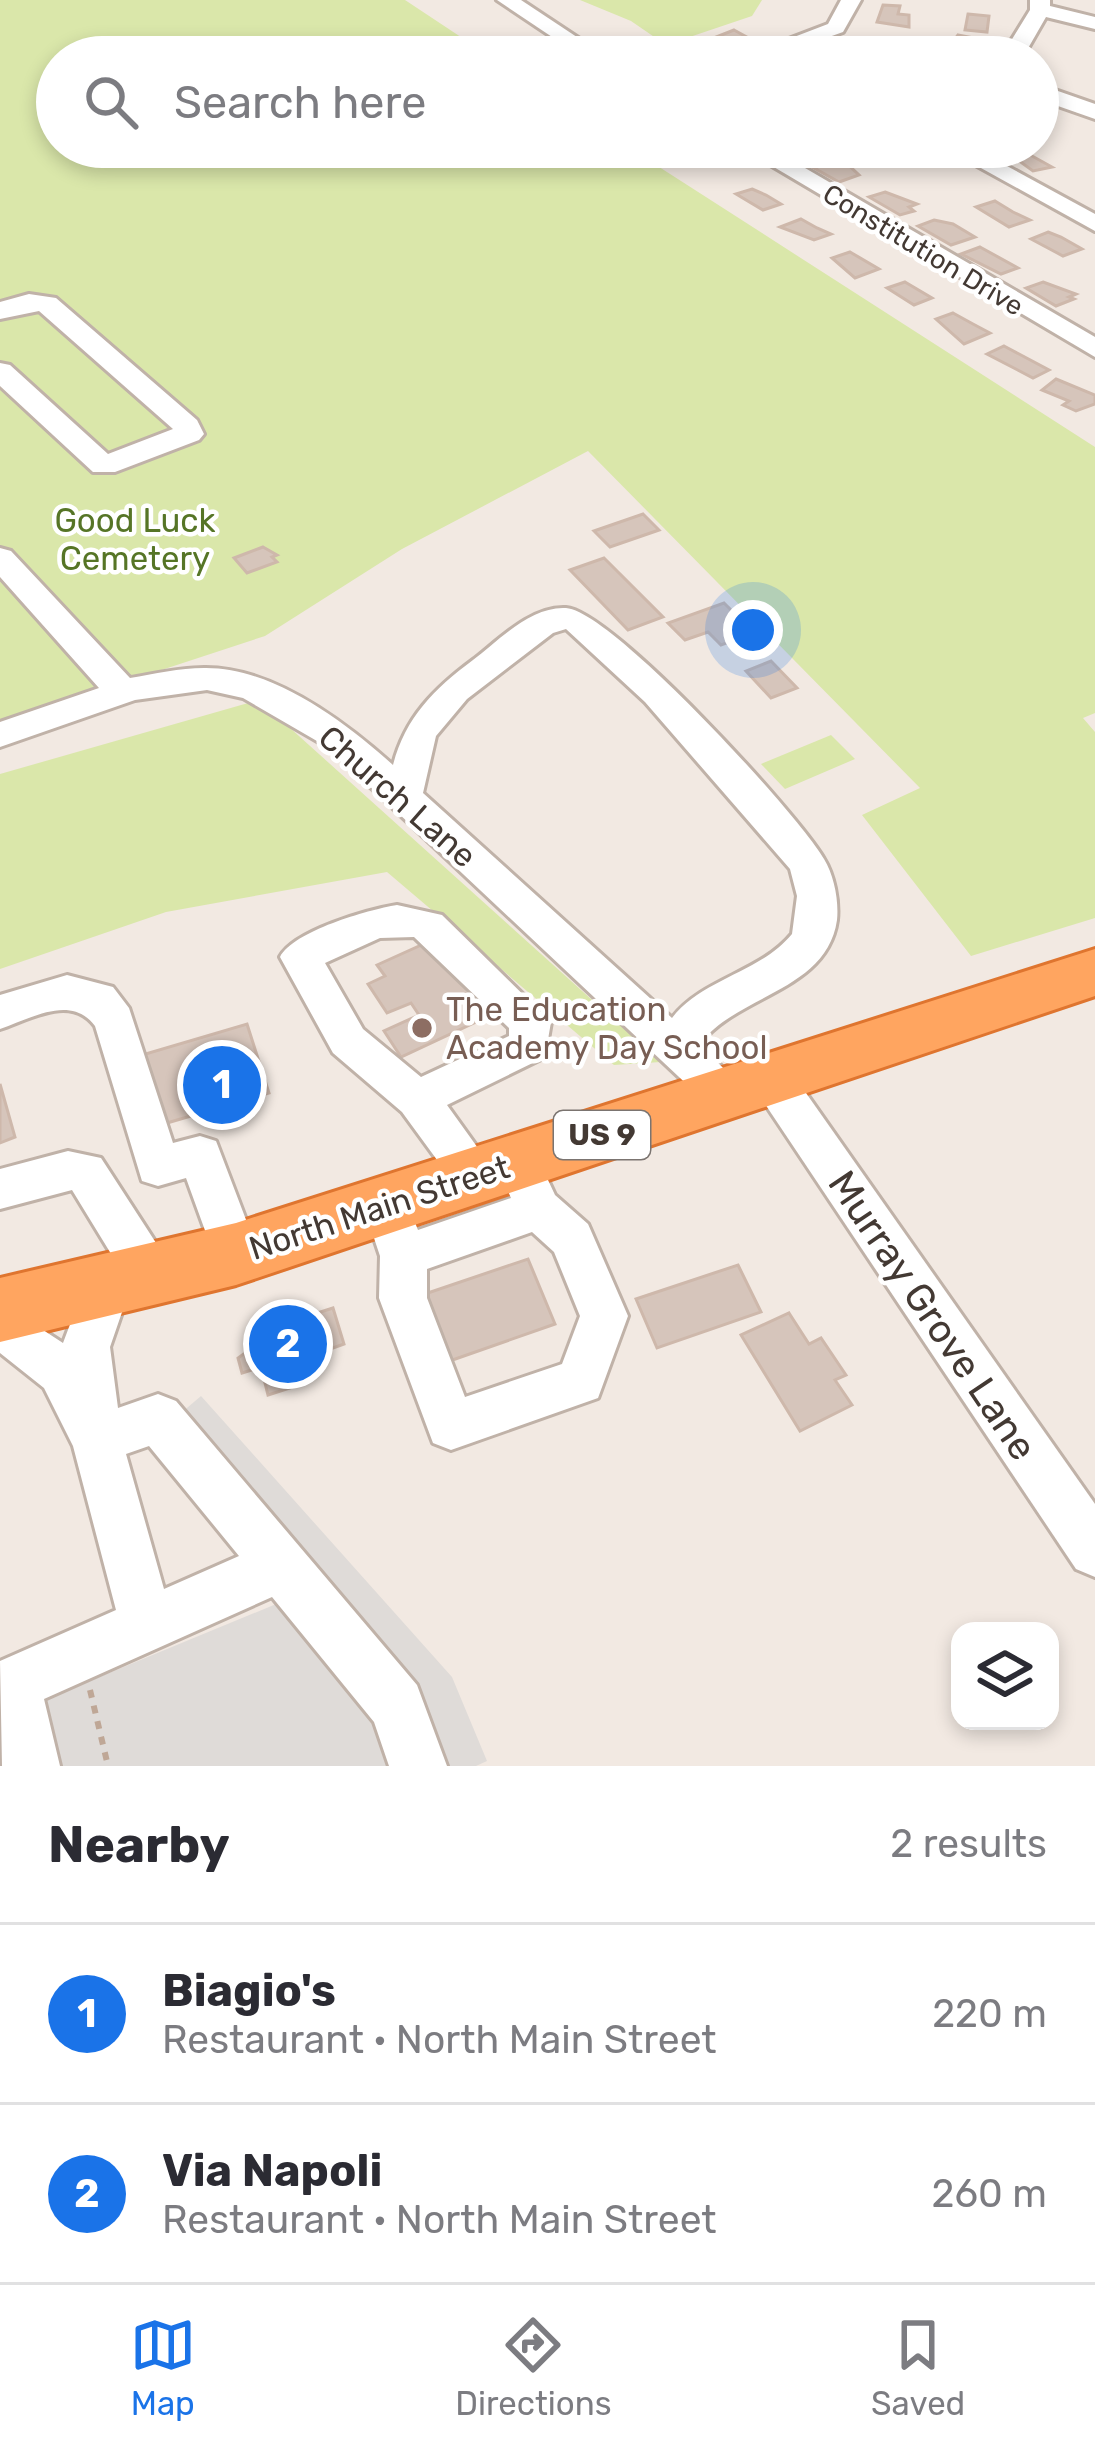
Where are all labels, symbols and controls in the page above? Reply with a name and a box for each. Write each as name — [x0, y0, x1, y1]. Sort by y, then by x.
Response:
search box — [36, 36, 1059, 168]
icon: search — [78, 69, 144, 135]
text: Search here — [174, 76, 426, 129]
street label: Constitution Drive — [817, 178, 1029, 322]
park label: Good Luck Cemetery — [54, 501, 216, 578]
your location — [723, 600, 783, 660]
street label: Church Lane — [311, 717, 484, 875]
place label: The Education Academy Day School — [446, 990, 767, 1067]
marker: The Education Academy Day School — [409, 1015, 435, 1041]
pin: 1 — [183, 1040, 261, 1130]
road number: US 9 — [554, 1111, 650, 1159]
street label: North Main Street — [244, 1147, 514, 1268]
street label: Murray Grove Lane — [818, 1162, 1046, 1469]
pin: 2 — [249, 1299, 327, 1389]
map controls — [951, 1622, 1059, 1730]
button: layers — [951, 1622, 1059, 1730]
text: Nearby — [48, 1814, 230, 1875]
text: 2 results — [890, 1821, 1047, 1867]
text: Biagio's — [162, 1964, 336, 2017]
text: 1 — [77, 1991, 97, 2037]
text: 220 m — [932, 1991, 1047, 2037]
text: Restaurant · North Main Street — [162, 2017, 717, 2063]
text: Via Napoli — [162, 2144, 382, 2197]
text: 2 — [74, 2171, 100, 2217]
text: 260 m — [932, 2171, 1047, 2217]
text: Restaurant · North Main Street — [162, 2197, 717, 2243]
tab: Map — [130, 2312, 196, 2423]
tab: Directions — [455, 2312, 612, 2423]
tab: Saved — [871, 2312, 965, 2423]

